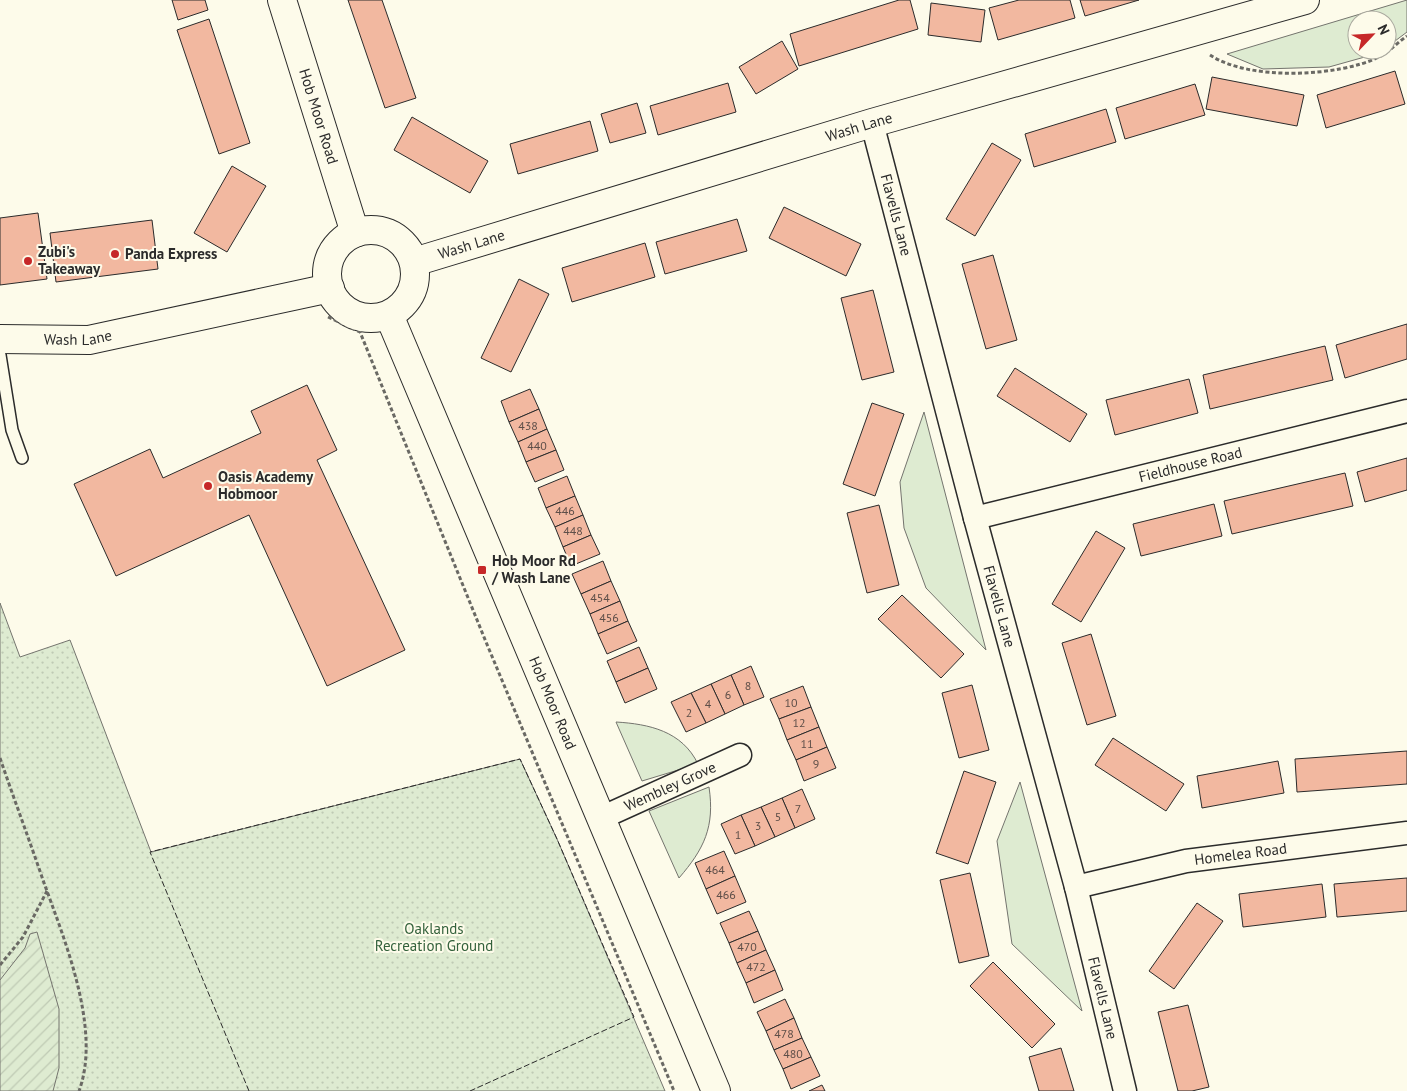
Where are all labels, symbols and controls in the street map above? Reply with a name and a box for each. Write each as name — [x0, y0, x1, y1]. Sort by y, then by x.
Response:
north arrow — [1347, 10, 1397, 60]
text: N — [1374, 22, 1394, 37]
street label: Hob Moor Road — [295, 66, 343, 166]
street label: Wash Lane — [823, 108, 894, 146]
street label: Flavells Lane — [877, 172, 916, 258]
street label: Wash Lane — [436, 225, 507, 263]
place label: Zubi's Takeaway — [38, 242, 101, 278]
place label: Panda Express — [125, 244, 217, 263]
marker: Panda Express — [109, 248, 121, 260]
marker: Zubi's Takeaway — [22, 255, 34, 267]
street label: Wash Lane — [44, 325, 114, 349]
house number: 438 — [518, 418, 538, 433]
house number: 440 — [527, 438, 547, 453]
street label: Fieldhouse Road — [1137, 442, 1244, 486]
place label: Oasis Academy Hobmoor — [218, 467, 314, 503]
marker: Oasis Academy Hobmoor — [202, 480, 214, 492]
house number: 446 — [555, 503, 575, 518]
house number: 448 — [563, 523, 583, 538]
place label: Hob Moor Rd / Wash Lane — [491, 551, 576, 587]
street label: Flavells Lane — [979, 563, 1020, 650]
marker: Hob Moor Rd / Wash Lane — [476, 564, 488, 576]
house number: 454 — [590, 590, 610, 605]
house number: 456 — [599, 610, 619, 625]
street label: Hob Moor Road — [525, 653, 581, 752]
house number: 8 — [745, 678, 751, 693]
house number: 6 — [725, 687, 731, 702]
house number: 10 — [784, 695, 798, 710]
house number: 4 — [705, 696, 712, 711]
house number: 2 — [686, 705, 692, 720]
house number: 12 — [792, 715, 806, 730]
house number: 11 — [800, 736, 814, 751]
house number: 9 — [813, 756, 819, 771]
street label: Wembley Grove — [621, 757, 719, 815]
house number: 7 — [795, 801, 801, 816]
house number: 5 — [775, 809, 781, 824]
house number: 3 — [755, 818, 761, 833]
house number: 1 — [735, 827, 741, 842]
street label: Homelea Road — [1193, 838, 1288, 869]
house number: 464 — [705, 862, 725, 877]
house number: 466 — [716, 887, 736, 902]
park label: Oaklands Recreation Ground — [375, 919, 493, 955]
house number: 470 — [737, 939, 757, 954]
street label: Flavells Lane — [1084, 955, 1122, 1041]
house number: 472 — [746, 959, 766, 974]
house number: 478 — [774, 1026, 794, 1041]
house number: 480 — [783, 1046, 803, 1061]

